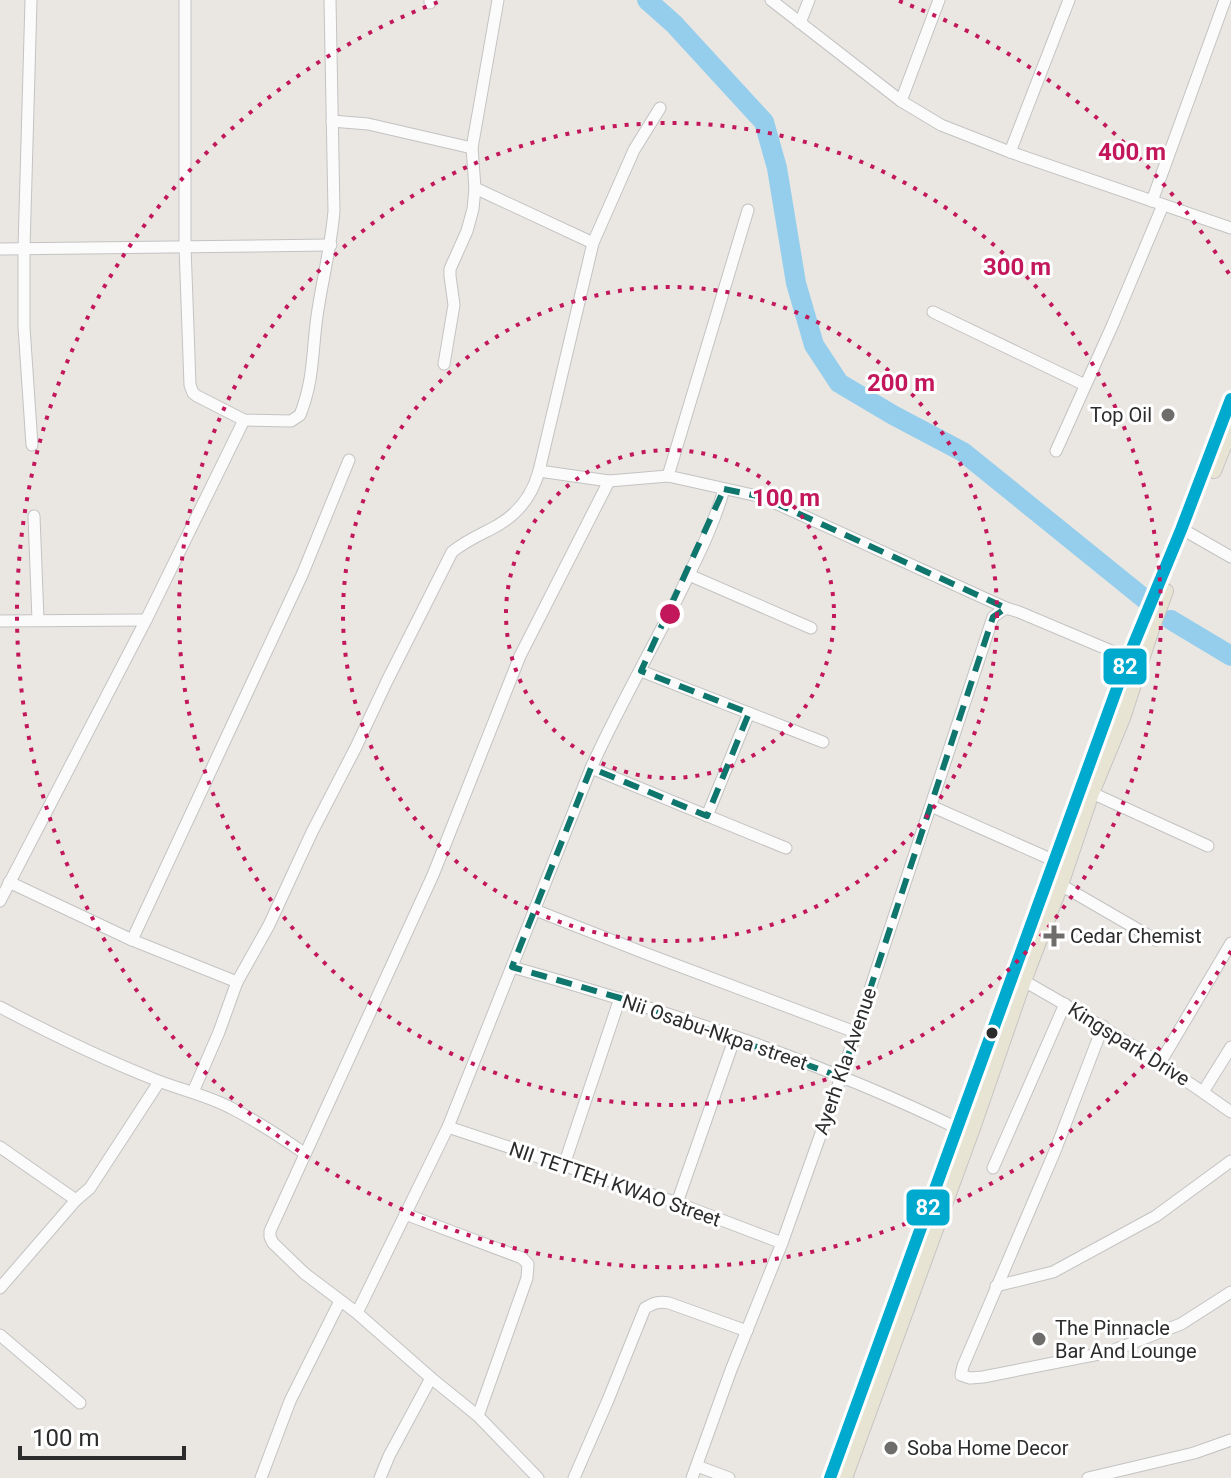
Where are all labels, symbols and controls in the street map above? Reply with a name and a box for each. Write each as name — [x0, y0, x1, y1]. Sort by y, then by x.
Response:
text: 400 m — [1098, 138, 1166, 166]
text: 300 m — [983, 253, 1051, 281]
text: 200 m — [867, 369, 935, 397]
place label: Top Oil — [1090, 403, 1152, 427]
marker: Top Oil — [1159, 406, 1177, 424]
text: 100 m — [752, 484, 820, 512]
centre of rings — [656, 600, 684, 628]
line badge: 82 — [1102, 647, 1148, 686]
text: 82 — [1112, 654, 1138, 679]
place label: Cedar Chemist — [1070, 924, 1201, 948]
marker: Cedar Chemist — [1045, 927, 1063, 945]
street label: Ayerh Kla Avenue — [809, 984, 881, 1138]
street label: Nii Osabu-Nkpa street — [619, 989, 811, 1075]
street label: Kingspark Drive — [1064, 997, 1194, 1091]
unlabelled marker — [984, 1025, 1000, 1041]
street label: NII TETTEH KWAO Street — [506, 1136, 724, 1232]
line badge: 82 — [905, 1188, 951, 1227]
text: 82 — [915, 1195, 941, 1220]
place label: The Pinnacle Bar And Lounge — [1055, 1316, 1197, 1363]
marker: The Pinnacle Bar And Lounge — [1030, 1330, 1048, 1348]
scale bar — [20, 1410, 184, 1460]
text: 100 m — [32, 1424, 99, 1452]
place label: Soba Home Decor — [907, 1436, 1069, 1460]
marker: Soba Home Decor — [882, 1439, 900, 1457]

